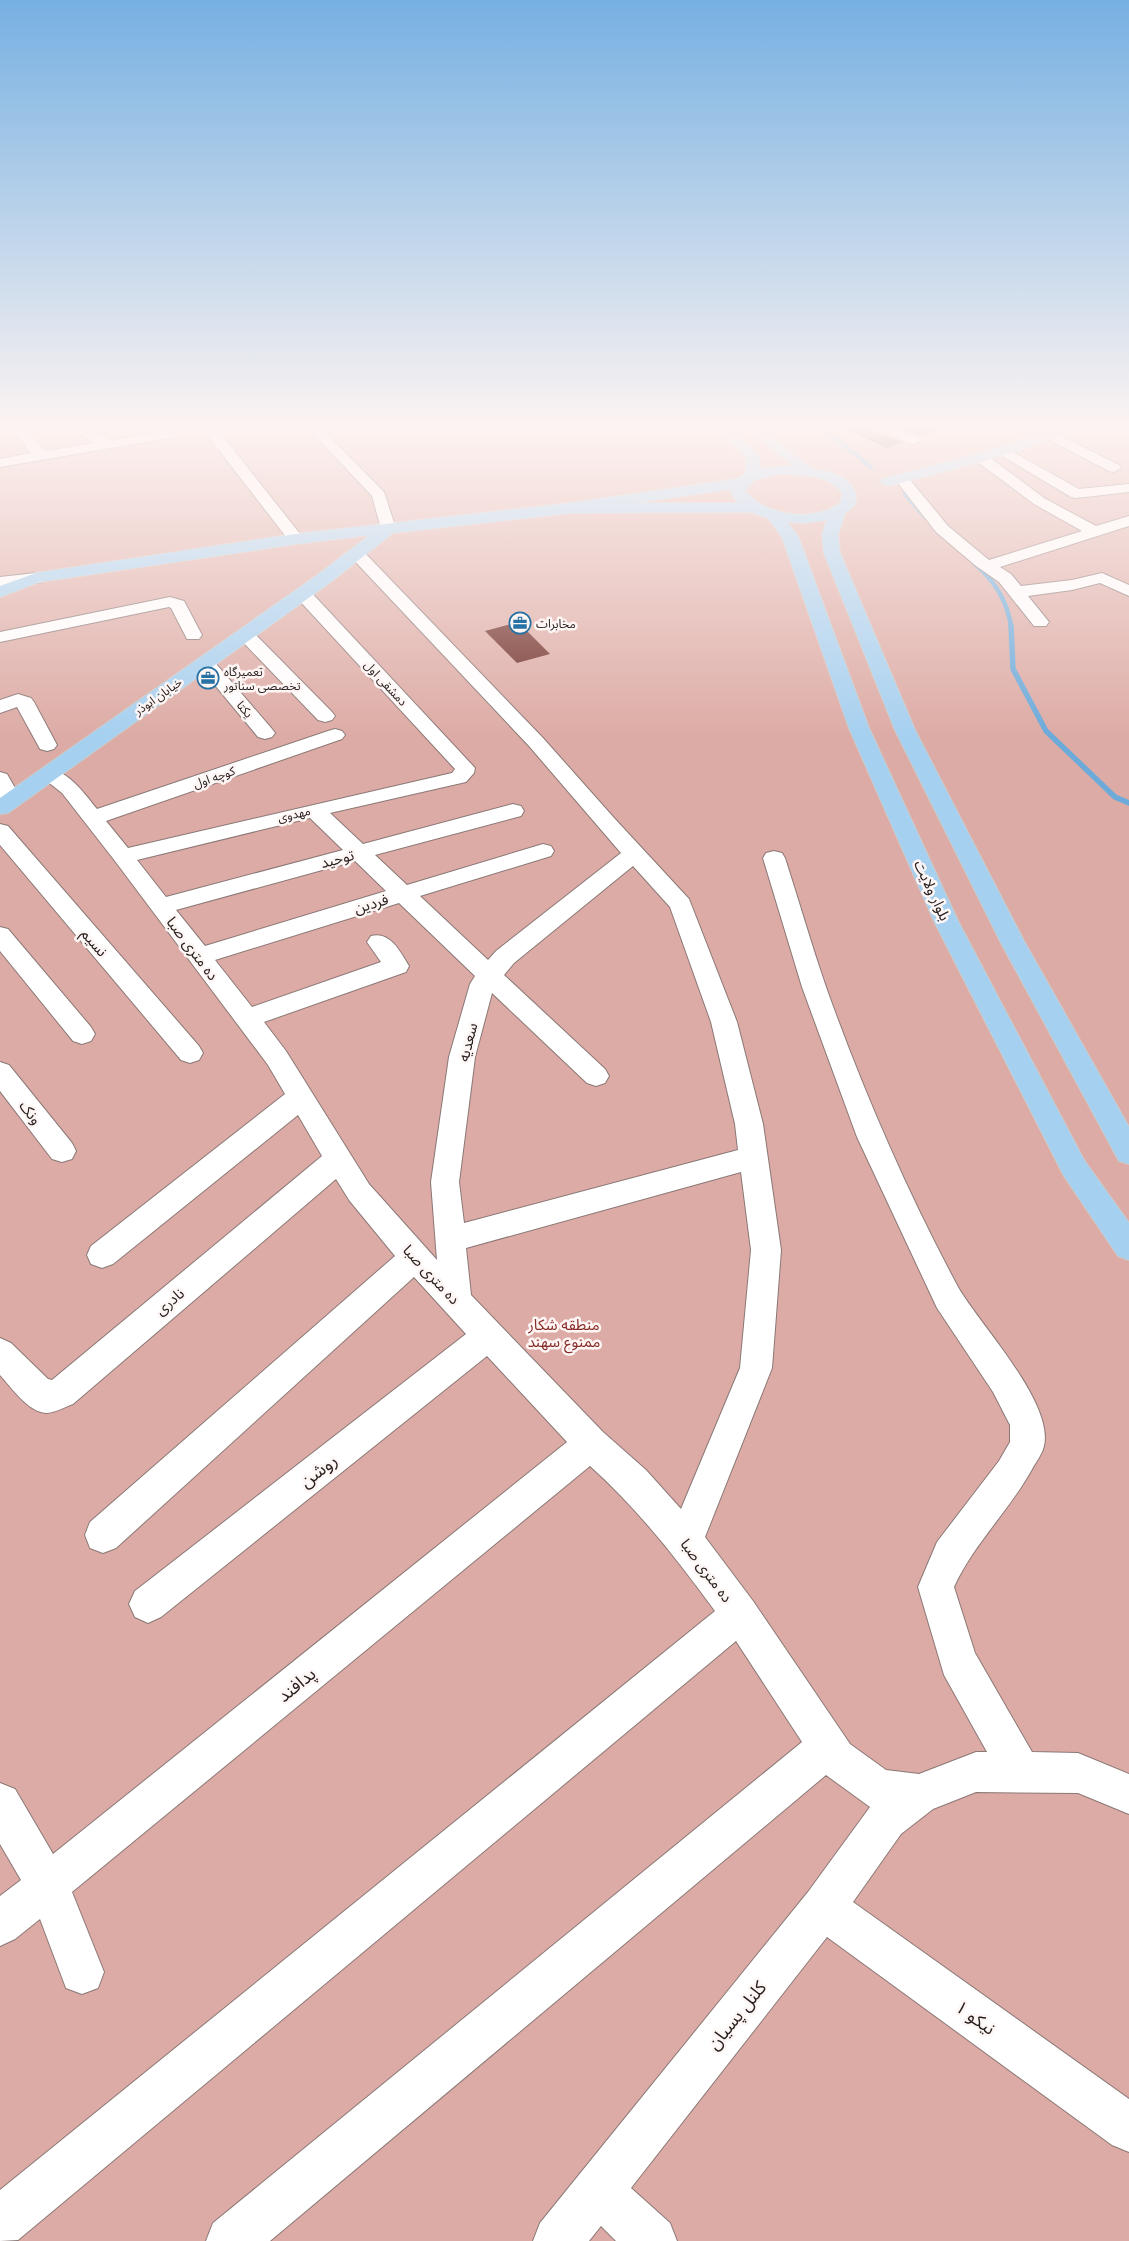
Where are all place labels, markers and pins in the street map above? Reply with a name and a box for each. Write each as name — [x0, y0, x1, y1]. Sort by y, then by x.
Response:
office icon: مخابرات — [508, 611, 532, 635]
place label: مخابرات — [536, 616, 576, 631]
place label: تعمیرگاه تخصصی سناتور — [223, 664, 301, 693]
office icon: تعمیرگاه تخصصی سناتور — [196, 666, 220, 690]

